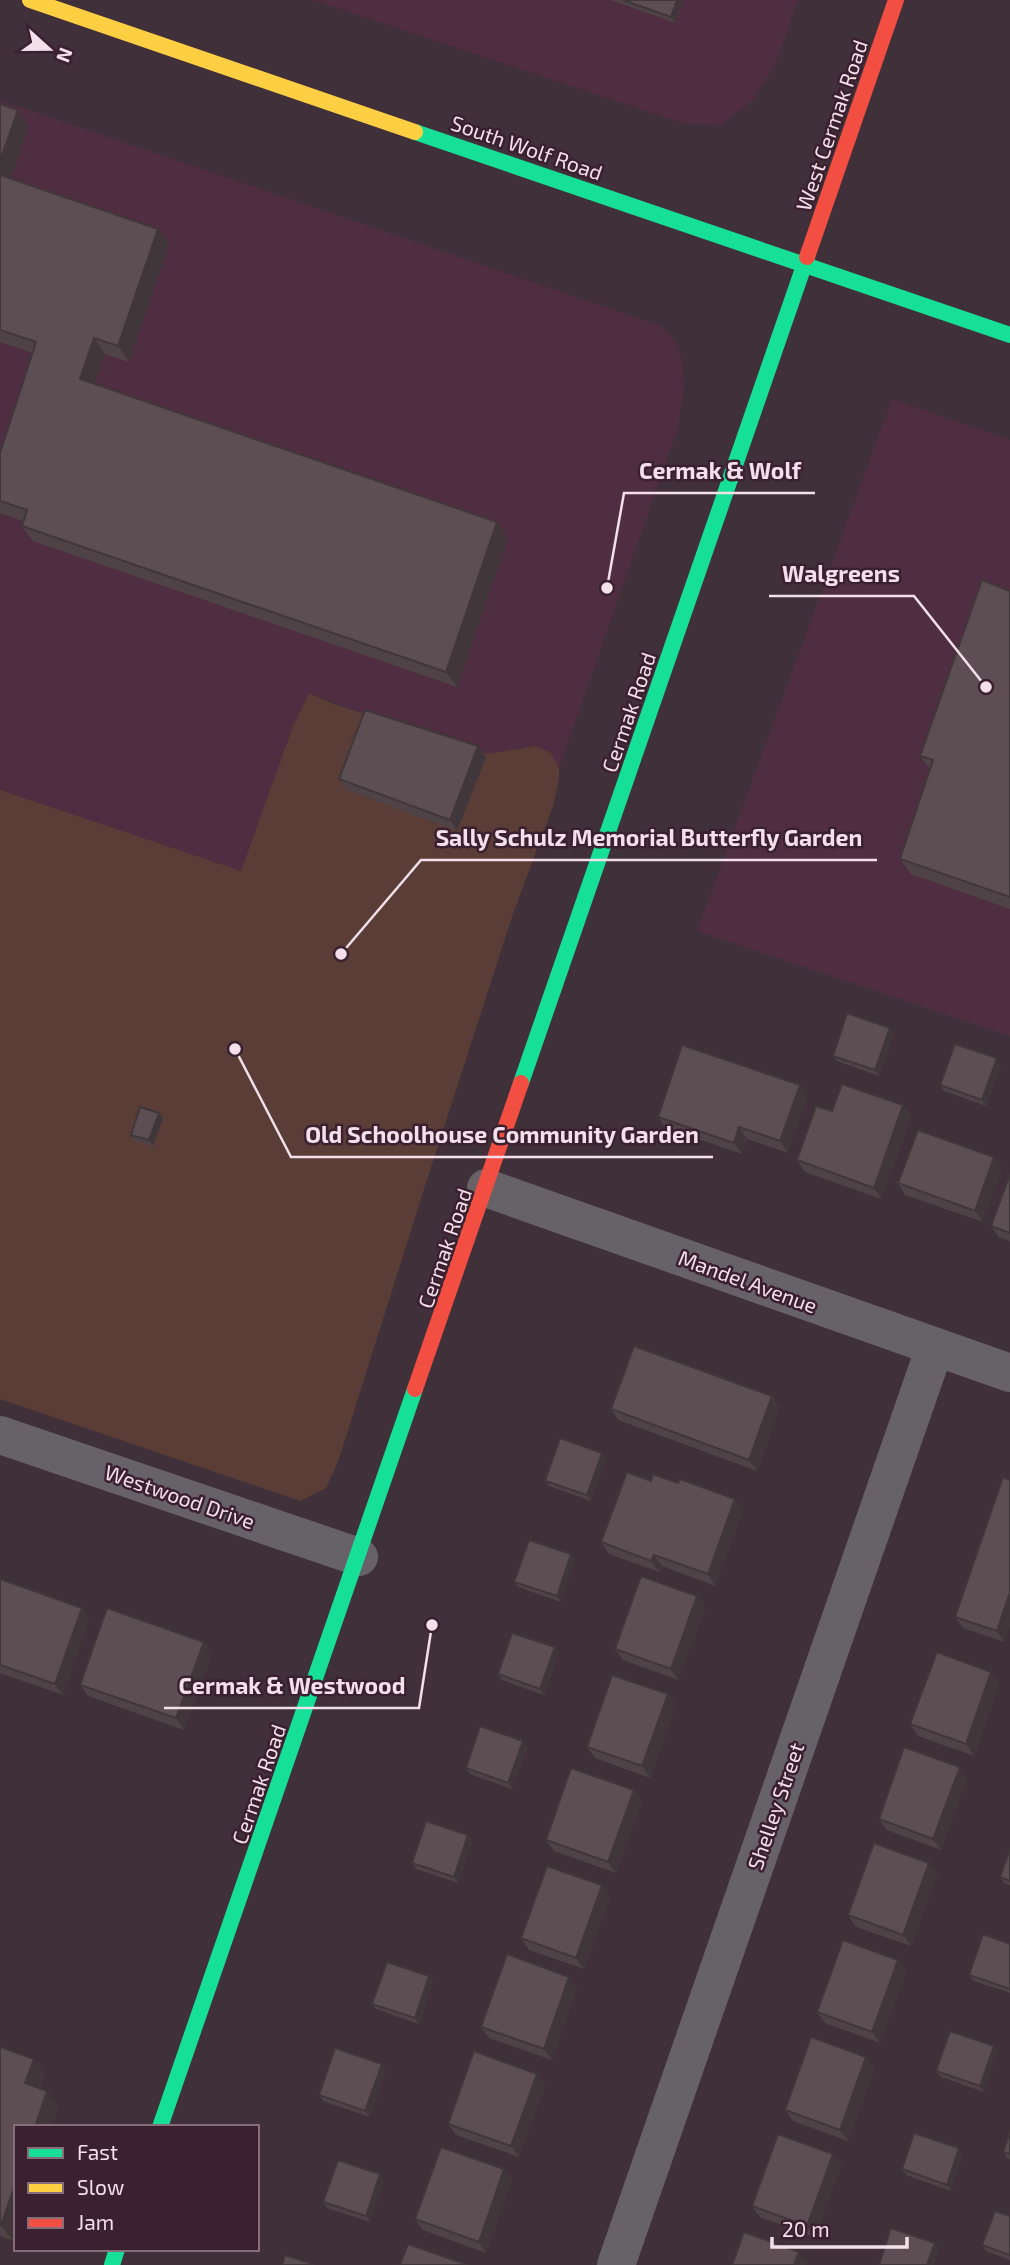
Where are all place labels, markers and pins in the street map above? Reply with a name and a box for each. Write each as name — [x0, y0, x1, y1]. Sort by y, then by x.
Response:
callout: Cermak & Wolf — [624, 449, 815, 493]
callout: Walgreens — [769, 552, 914, 596]
callout: Sally Schulz Memorial Butterfly Garden — [421, 816, 877, 860]
callout: Old Schoolhouse Community Garden — [291, 1113, 713, 1157]
callout: Cermak & Westwood — [164, 1664, 419, 1708]

